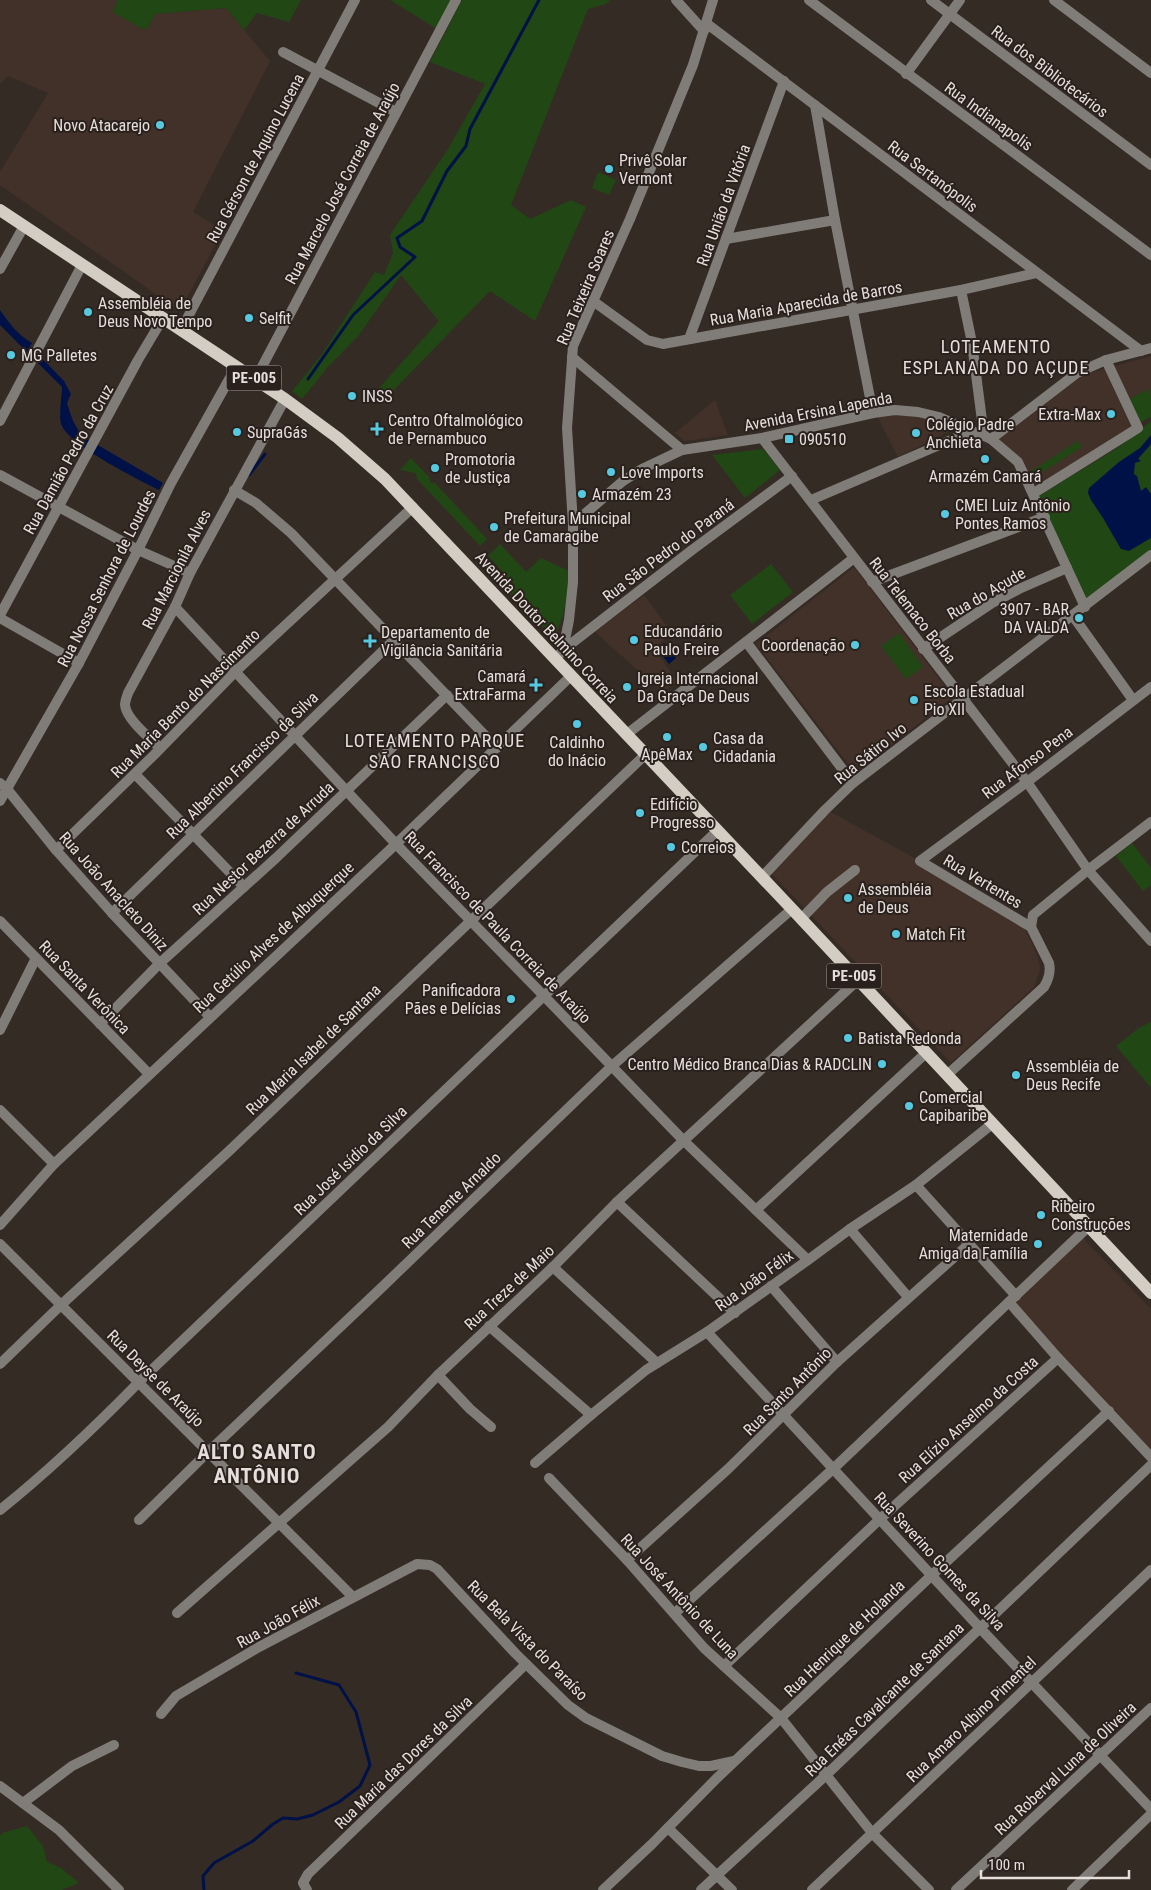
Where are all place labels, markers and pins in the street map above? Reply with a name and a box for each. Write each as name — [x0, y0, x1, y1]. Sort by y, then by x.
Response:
place label: Novo Atacarejo — [53, 116, 150, 135]
marker: Novo Atacarejo — [154, 119, 166, 131]
place label: Privê Solar Vermont — [619, 151, 687, 188]
marker: Privê Solar Vermont — [603, 163, 615, 175]
place label: Assembléia de Deus Novo Tempo — [98, 294, 212, 331]
marker: Assembléia de Deus Novo Tempo — [82, 306, 94, 318]
place label: Selfit — [259, 309, 291, 328]
marker: Selfit — [243, 312, 255, 324]
place label: MG Palletes — [21, 346, 97, 365]
marker: MG Palletes — [5, 349, 17, 361]
place label: INSS — [362, 387, 393, 406]
marker: INSS — [346, 390, 358, 402]
place label: Extra-Max — [1038, 405, 1101, 424]
marker: Extra-Max — [1105, 408, 1117, 420]
place label: Centro Oftalmológico de Pernambuco — [388, 411, 523, 448]
place label: Colégio Padre Anchieta — [926, 415, 1014, 452]
marker: Centro Oftalmológico de Pernambuco — [370, 422, 384, 436]
place label: SupraGás — [247, 423, 308, 442]
marker: SupraGás — [231, 426, 243, 438]
marker: Colégio Padre Anchieta — [910, 427, 922, 439]
place label: 090510 — [799, 430, 846, 449]
marker: 090510 — [783, 433, 795, 445]
place label: Promotoria de Justiça — [445, 450, 516, 487]
marker: Armazém Camará — [979, 453, 991, 465]
marker: Promotoria de Justiça — [429, 462, 441, 474]
place label: Love Imports — [621, 463, 704, 482]
marker: Love Imports — [605, 466, 617, 478]
place label: Armazém Camará — [929, 467, 1041, 486]
place label: Armazém 23 — [592, 485, 672, 504]
marker: Armazém 23 — [576, 488, 588, 500]
place label: CMEI Luiz Antônio Pontes Ramos — [955, 496, 1070, 533]
marker: CMEI Luiz Antônio Pontes Ramos — [939, 508, 951, 520]
place label: Prefeitura Municipal de Camaragibe — [504, 509, 631, 546]
marker: Prefeitura Municipal de Camaragibe — [488, 521, 500, 533]
place label: 3907 - BAR DA VALDA — [1000, 600, 1070, 637]
marker: 3907 - BAR DA VALDA — [1073, 612, 1085, 624]
place label: Educandário Paulo Freire — [644, 622, 722, 659]
place label: Departamento de Vigilância Sanitária — [381, 623, 503, 660]
marker: Departamento de Vigilância Sanitária — [363, 634, 377, 648]
marker: Educandário Paulo Freire — [628, 634, 640, 646]
place label: Coordenação — [761, 636, 845, 655]
marker: Coordenação — [849, 639, 861, 651]
place label: Camará ExtraFarma — [454, 667, 526, 704]
place label: Igreja Internacional Da Graça De Deus — [637, 669, 759, 706]
marker: Camará ExtraFarma — [530, 679, 542, 691]
marker: Igreja Internacional Da Graça De Deus — [621, 681, 633, 693]
place label: Escola Estadual Pio XII — [924, 682, 1024, 719]
marker: Escola Estadual Pio XII — [908, 694, 920, 706]
marker: Caldinho do Inácio — [571, 718, 583, 730]
place label: Casa da Cidadania — [713, 729, 776, 766]
marker: ApêMax — [661, 731, 673, 743]
place label: Caldinho do Inácio — [548, 733, 606, 770]
marker: Casa da Cidadania — [697, 741, 709, 753]
place label: ApêMax — [641, 745, 693, 764]
place label: Edifício Progresso — [650, 795, 714, 832]
marker: Edifício Progresso — [634, 807, 646, 819]
place label: Correios — [681, 838, 734, 857]
marker: Correios — [665, 841, 677, 853]
place label: Assembléia de Deus — [858, 880, 932, 917]
marker: Assembléia de Deus — [842, 892, 854, 904]
place label: Match Fit — [906, 925, 966, 944]
marker: Match Fit — [890, 928, 902, 940]
place label: Panificadora Pães e Delícias — [405, 981, 501, 1018]
marker: Panificadora Pães e Delícias — [505, 993, 517, 1005]
place label: Batista Redonda — [858, 1029, 961, 1048]
marker: Batista Redonda — [842, 1032, 854, 1044]
place label: Centro Médico Branca Dias & RADCLIN — [628, 1055, 872, 1074]
place label: Assembléia de Deus Recife — [1026, 1057, 1119, 1094]
marker: Centro Médico Branca Dias & RADCLIN — [876, 1058, 888, 1070]
marker: Assembléia de Deus Recife — [1010, 1069, 1022, 1081]
place label: Comercial Capibaribe — [919, 1088, 987, 1125]
marker: Comercial Capibaribe — [903, 1100, 915, 1112]
place label: Ribeiro Construções — [1051, 1197, 1131, 1234]
marker: Ribeiro Construções — [1035, 1209, 1047, 1221]
place label: Maternidade Amiga da Família — [919, 1226, 1028, 1263]
marker: Maternidade Amiga da Família — [1032, 1238, 1044, 1250]

